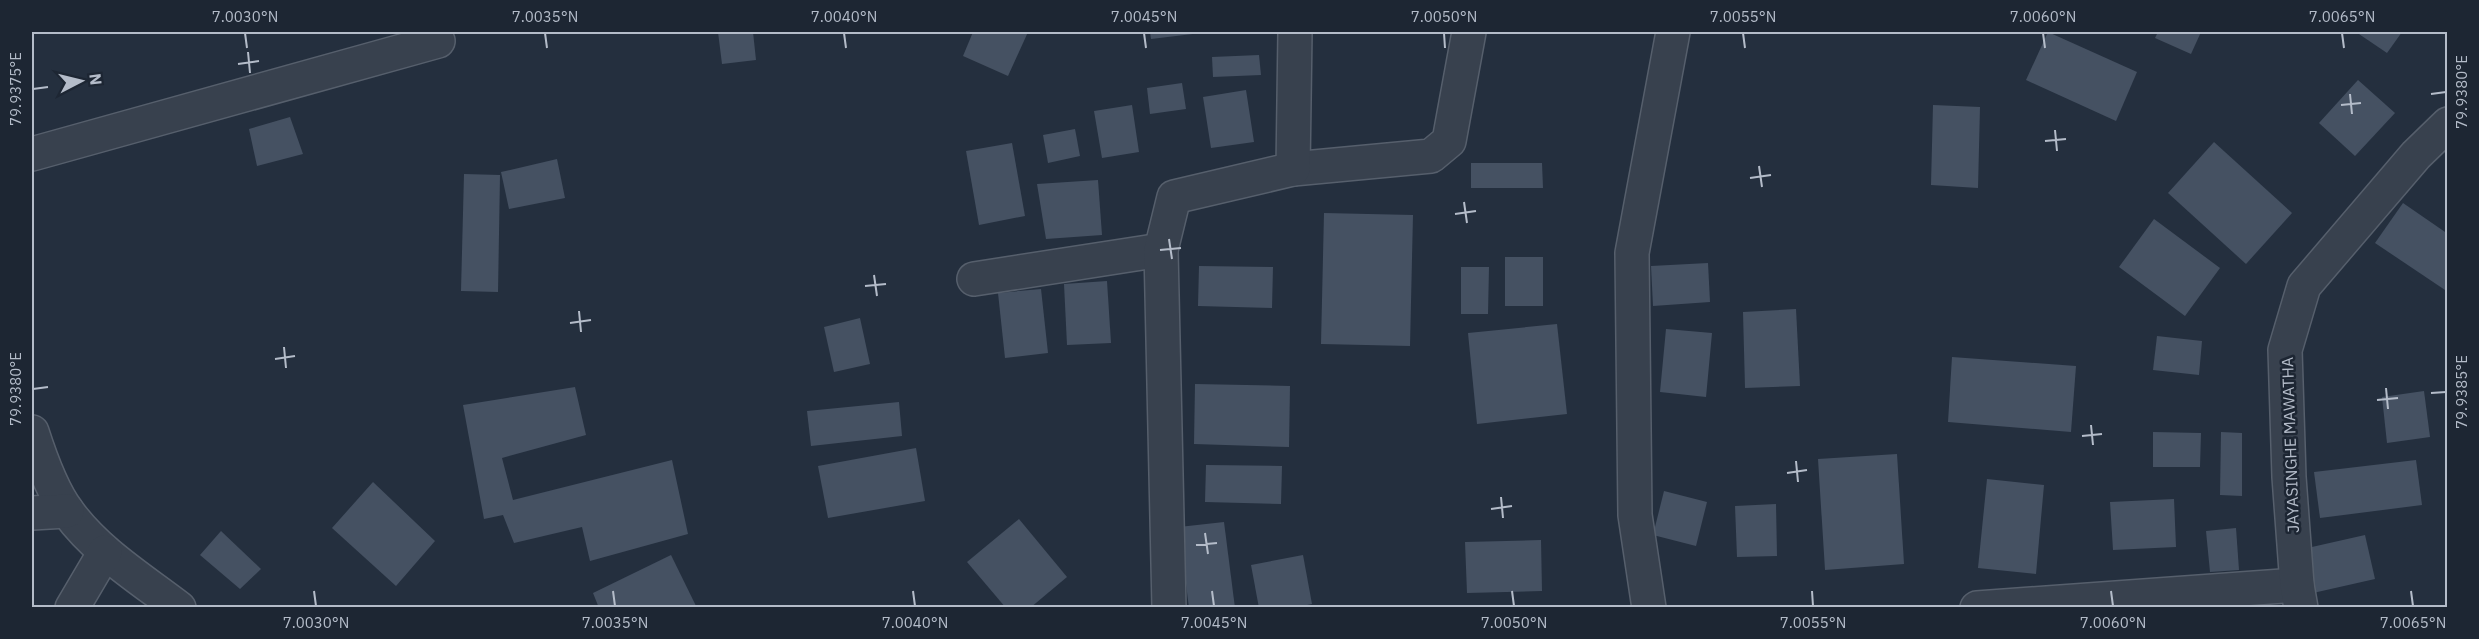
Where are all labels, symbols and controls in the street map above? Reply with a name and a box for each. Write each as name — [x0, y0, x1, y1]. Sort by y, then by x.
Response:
text: 7.0030°N — [212, 7, 278, 26]
text: 7.0035°N — [512, 7, 578, 26]
text: 7.0040°N — [811, 7, 877, 26]
text: 7.0045°N — [1111, 7, 1177, 26]
text: 7.0050°N — [1411, 7, 1477, 26]
text: 7.0055°N — [1710, 7, 1776, 26]
text: 7.0060°N — [2010, 7, 2076, 26]
text: 7.0065°N — [2309, 7, 2375, 26]
north arrow — [51, 51, 111, 111]
text: 79.9375°E — [6, 52, 25, 126]
text: 79.9380°E — [2452, 55, 2471, 129]
text: N — [85, 72, 107, 86]
text: 79.9380°E — [6, 352, 25, 426]
text: 79.9385°E — [2452, 355, 2471, 429]
street label: JAYASINGHE MAWATHA — [2277, 357, 2303, 533]
text: 7.0030°N — [283, 613, 349, 632]
text: 7.0035°N — [582, 613, 648, 632]
text: 7.0040°N — [882, 613, 948, 632]
text: 7.0045°N — [1181, 613, 1247, 632]
text: 7.0050°N — [1481, 613, 1547, 632]
text: 7.0055°N — [1780, 613, 1846, 632]
text: 7.0060°N — [2080, 613, 2146, 632]
text: 7.0065°N — [2380, 613, 2446, 632]

